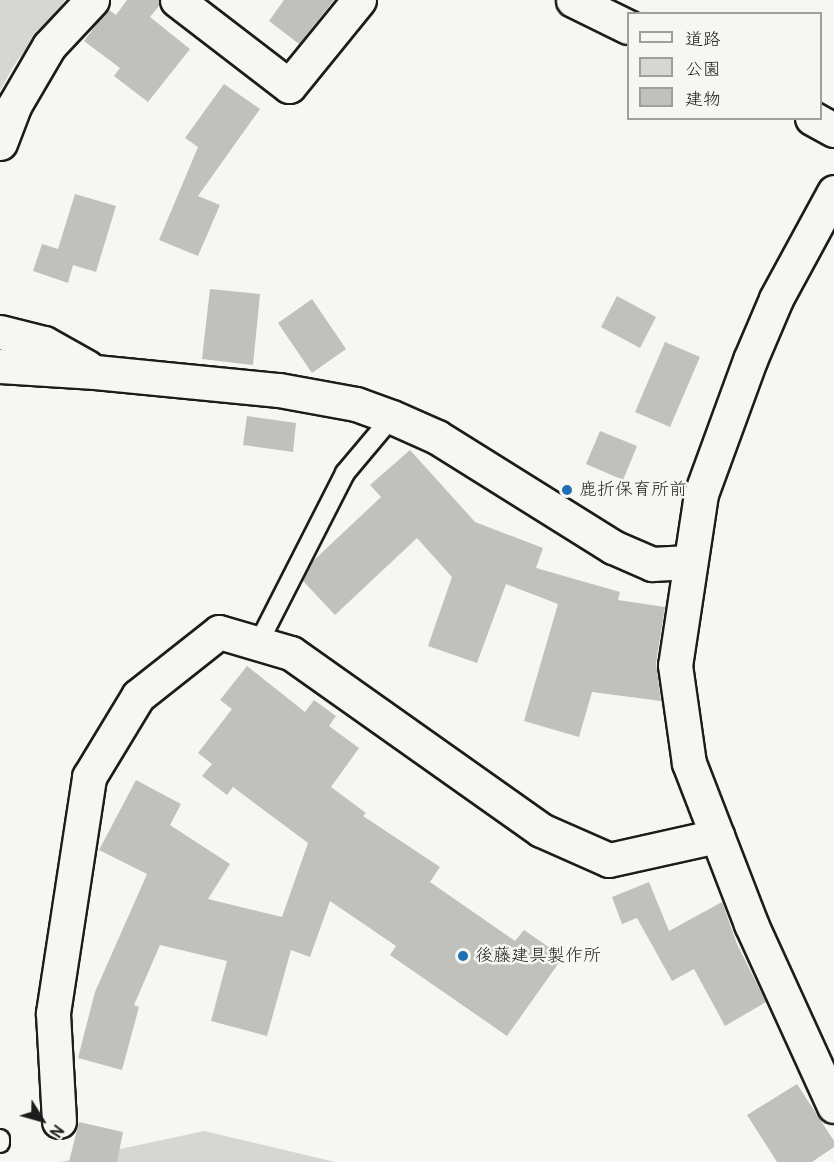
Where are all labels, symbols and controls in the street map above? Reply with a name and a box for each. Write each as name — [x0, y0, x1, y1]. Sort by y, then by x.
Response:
legend — [627, 12, 822, 120]
text: 道路 — [685, 28, 721, 51]
text: 公園 — [685, 58, 721, 81]
text: 建物 — [685, 88, 721, 111]
place label: 鹿折保育所前 — [579, 479, 687, 501]
marker: 鹿折保育所前 — [560, 483, 574, 497]
place label: 後藤建具製作所 — [475, 945, 601, 967]
marker: 後藤建具製作所 — [456, 949, 470, 963]
north arrow — [12, 1090, 72, 1150]
text: N — [45, 1120, 68, 1141]

